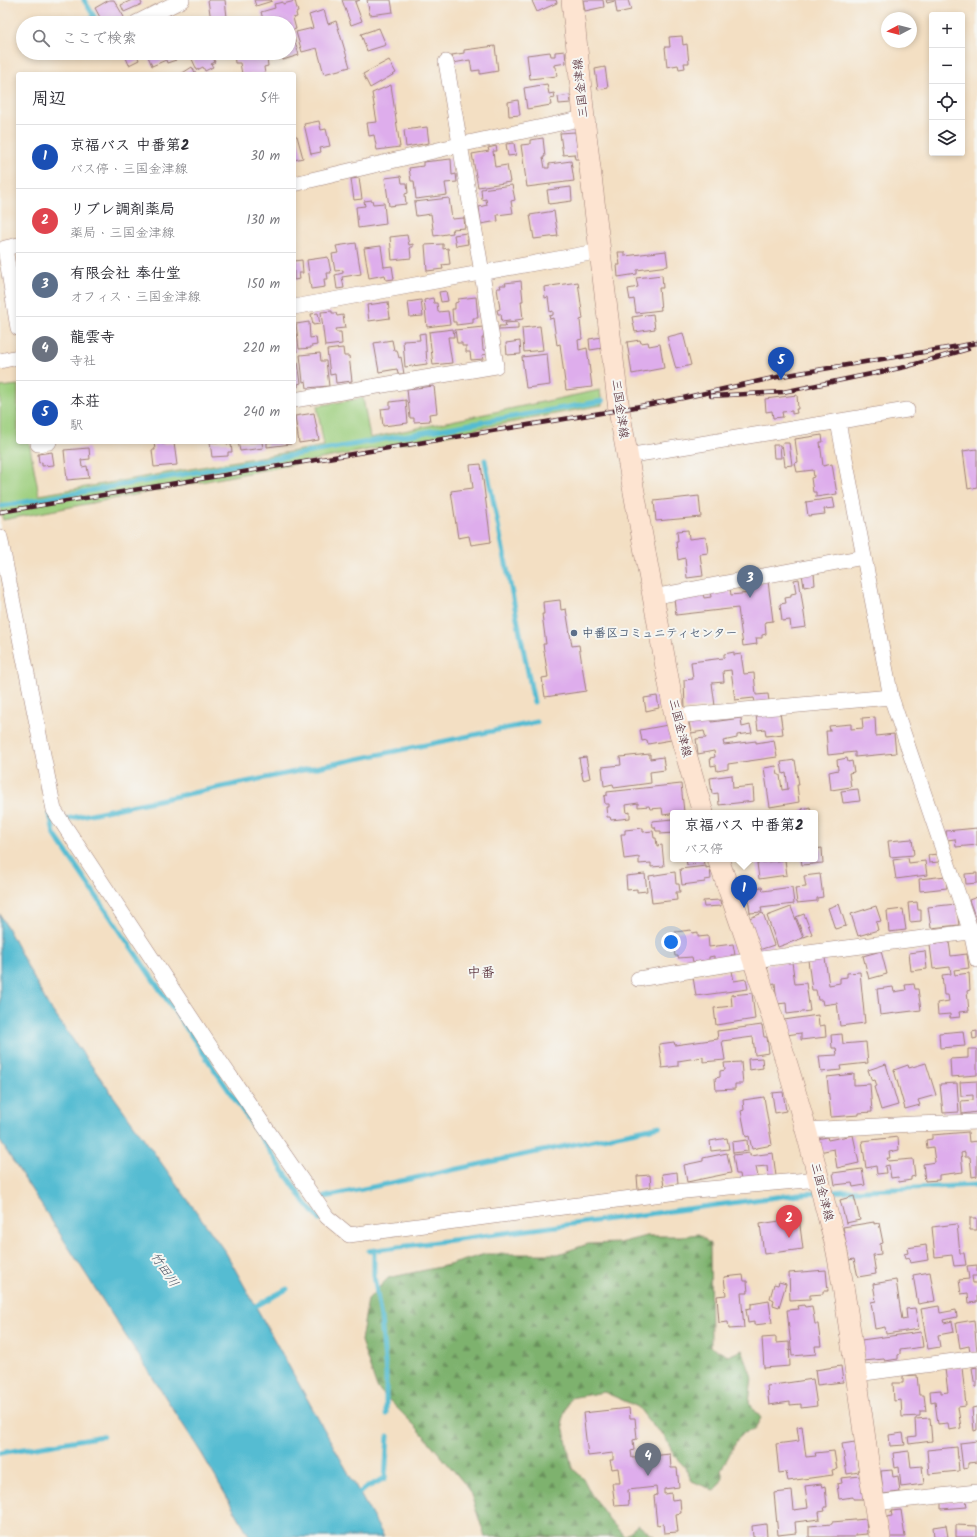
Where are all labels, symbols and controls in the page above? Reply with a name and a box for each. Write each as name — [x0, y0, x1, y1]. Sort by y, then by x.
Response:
north arrow — [881, 12, 917, 48]
map controls — [929, 12, 965, 156]
button: + — [929, 12, 965, 48]
search box — [16, 16, 296, 60]
icon: search — [30, 27, 52, 49]
text: ここで検索 — [62, 27, 137, 51]
button: − — [929, 48, 965, 84]
street label: 三国金津線 — [568, 57, 594, 119]
button: locate — [929, 84, 965, 120]
text: 周辺 — [32, 86, 66, 113]
text: 5件 — [260, 88, 280, 109]
button: layers — [929, 120, 965, 156]
text: 京福バス 中番第2 — [70, 134, 190, 158]
text: 1 — [43, 146, 47, 167]
text: 30 m — [251, 146, 280, 167]
text: バス停 · 三国金津線 — [70, 159, 188, 180]
text: リブレ調剤薬局 — [70, 198, 175, 222]
text: 2 — [41, 210, 49, 231]
text: 130 m — [246, 210, 280, 231]
text: 薬局 · 三国金津線 — [70, 223, 175, 244]
text: 有限会社 奉仕堂 — [70, 262, 181, 286]
text: 3 — [41, 274, 49, 295]
text: 150 m — [247, 274, 280, 295]
text: オフィス · 三国金津線 — [70, 287, 201, 308]
text: 龍雲寺 — [70, 326, 115, 350]
text: 4 — [41, 338, 49, 359]
text: 220 m — [243, 338, 280, 359]
pin: 5 — [768, 347, 794, 380]
text: 寺社 — [70, 351, 96, 372]
street label: 三国金津線 — [606, 378, 634, 440]
text: 本荘 — [70, 390, 100, 414]
text: 5 — [42, 402, 48, 423]
text: 240 m — [243, 402, 280, 423]
text: 駅 — [70, 415, 83, 436]
pin: 3 — [737, 565, 763, 598]
place label: 中番区コミュニティセンター — [582, 624, 737, 643]
marker: 中番区コミュニティセンター — [569, 628, 579, 638]
street label: 三国金津線 — [664, 697, 696, 759]
popup — [670, 810, 818, 862]
text: 京福バス 中番第2 — [684, 814, 804, 838]
text: バス停 — [684, 839, 723, 860]
pin: 1 — [731, 875, 757, 908]
your location — [661, 932, 681, 952]
district label: 中番 — [467, 962, 495, 984]
street label: 三国金津線 — [806, 1161, 838, 1223]
pin: 2 — [776, 1205, 802, 1238]
water label: 竹田川 — [144, 1248, 184, 1292]
pin: 4 — [635, 1443, 661, 1476]

